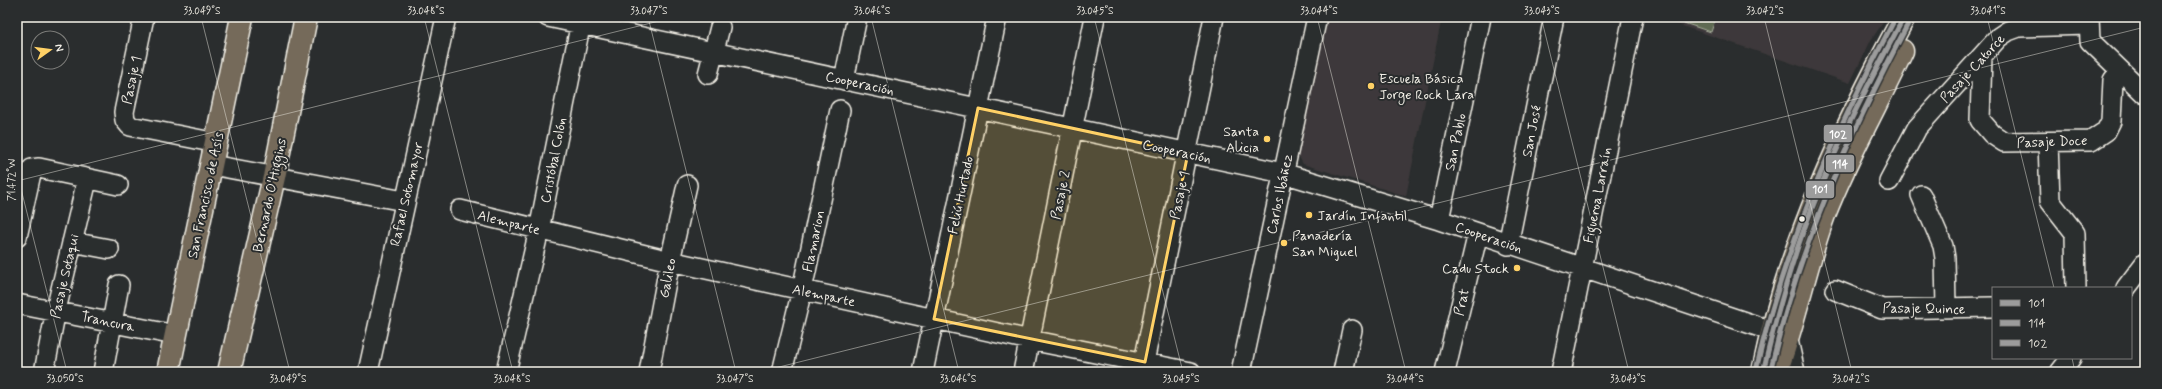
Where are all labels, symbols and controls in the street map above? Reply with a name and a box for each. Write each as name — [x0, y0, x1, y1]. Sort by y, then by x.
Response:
text: 33.049°S — [184, 4, 221, 18]
text: 33.048°S — [407, 4, 445, 18]
text: 33.047°S — [630, 4, 668, 18]
text: 33.046°S — [854, 4, 891, 18]
text: 33.045°S — [1076, 4, 1114, 18]
text: 33.044°S — [1300, 4, 1338, 18]
text: 33.043°S — [1524, 4, 1560, 18]
text: 33.042°S — [1746, 4, 1784, 18]
text: 33.041°S — [1970, 4, 2006, 18]
north arrow — [30, 30, 70, 70]
street label: Pasaje Catorce — [1936, 30, 2010, 107]
text: N — [51, 43, 66, 53]
street label: Pasaje 1 — [118, 54, 146, 106]
street label: Cooperación — [824, 68, 896, 100]
place label: Escuela Básica Jorge Rock Lara — [1379, 70, 1474, 105]
marker: Escuela Básica Jorge Rock Lara — [1366, 81, 1376, 91]
street label: San José — [1518, 104, 1546, 159]
street label: San Pablo — [1441, 112, 1471, 173]
street label: Cristóbal Colón — [537, 116, 571, 205]
place label: Santa Alicia — [1223, 123, 1259, 157]
line badge: 102 — [1823, 124, 1853, 143]
text: 102 — [1829, 128, 1847, 142]
street label: San Francisco de Asís — [184, 130, 228, 260]
street label: Pasaje Doce — [2016, 132, 2088, 152]
marker: Santa Alicia — [1262, 134, 1272, 144]
street label: Cooperación — [1141, 136, 1213, 168]
street label: Bernardo O'Higgins — [249, 137, 293, 254]
street label: Rafael Sotomayor — [386, 140, 428, 248]
street label: Figueroa Larraín — [1580, 146, 1618, 245]
street label: Carlos Ibáñez — [1263, 152, 1297, 236]
line badge: 114 — [1825, 154, 1855, 173]
street label: Feliú Hurtado — [944, 155, 978, 236]
text: 114 — [1832, 158, 1849, 172]
text: 71.472°W — [5, 159, 19, 201]
street label: Pasaje 2 — [1047, 169, 1075, 221]
street label: Pasaje 1 — [1166, 169, 1194, 221]
line badge: 101 — [1805, 180, 1835, 199]
text: 101 — [1812, 183, 1828, 197]
street label: Alemparte — [475, 206, 542, 239]
place label: Jardín Infantil — [1317, 207, 1407, 225]
street label: Flamarion — [799, 209, 829, 274]
marker: Jardín Infantil — [1304, 210, 1314, 220]
unlabelled marker — [1797, 214, 1807, 224]
street label: Cooperación — [1453, 218, 1525, 258]
place label: Panadería San Miguel — [1292, 227, 1357, 261]
street label: Pasaje Sotaqui — [46, 232, 83, 320]
marker: Panadería San Miguel — [1279, 238, 1289, 248]
street label: Galileo — [655, 256, 681, 300]
place label: Cadu Stock — [1442, 260, 1509, 278]
marker: Cadu Stock — [1512, 263, 1522, 273]
street label: Alemparte — [791, 281, 857, 311]
street label: Prat — [1450, 286, 1474, 318]
legend — [1992, 287, 2132, 359]
text: 101 — [2028, 296, 2045, 312]
street label: Pasaje Quince — [1882, 299, 1966, 319]
street label: Trancura — [79, 307, 137, 337]
text: 114 — [2028, 316, 2046, 332]
text: 102 — [2028, 336, 2047, 352]
text: 33.050°S — [47, 372, 84, 386]
text: 33.049°S — [270, 372, 307, 386]
text: 33.048°S — [493, 372, 531, 386]
text: 33.047°S — [716, 372, 754, 386]
text: 33.046°S — [940, 372, 977, 386]
text: 33.045°S — [1162, 372, 1200, 386]
text: 33.044°S — [1386, 372, 1424, 386]
text: 33.043°S — [1610, 372, 1646, 386]
text: 33.042°S — [1832, 372, 1870, 386]

